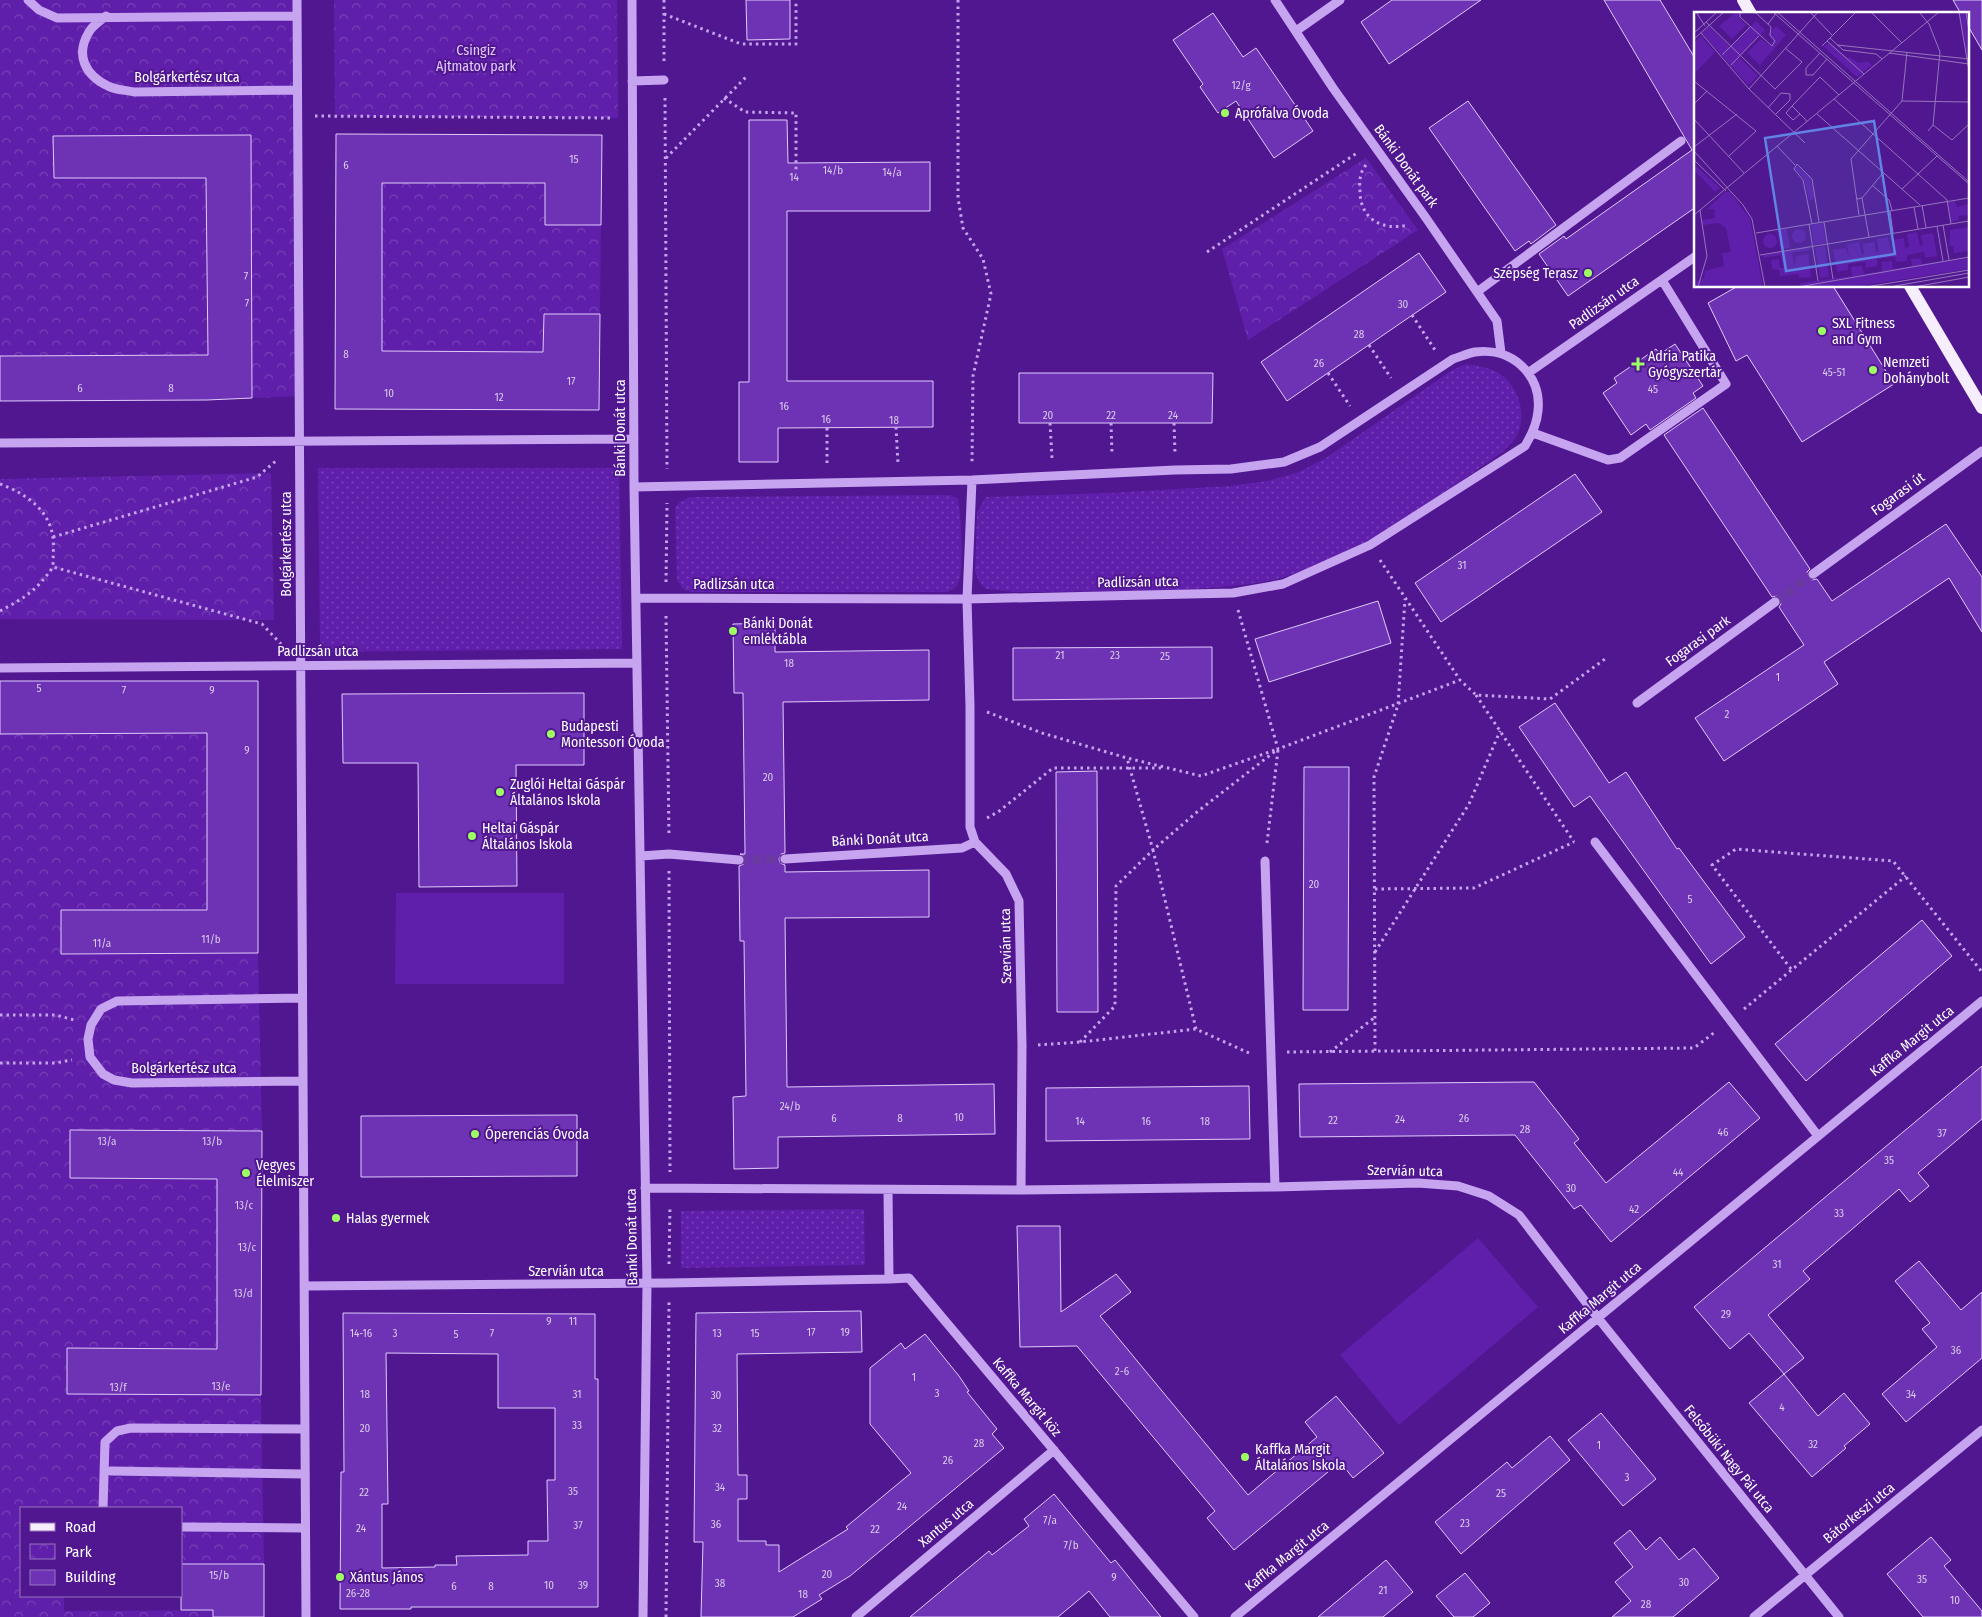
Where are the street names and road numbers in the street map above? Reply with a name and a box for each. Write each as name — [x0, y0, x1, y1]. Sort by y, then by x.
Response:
street label: Bolgárkertész utca — [134, 69, 240, 86]
street label: Bánki Donát park — [1370, 121, 1442, 211]
street label: Padlizsán utca — [1566, 273, 1642, 333]
street label: Bánki Donát utca — [612, 379, 629, 477]
street label: Fogarasi út — [1868, 469, 1928, 519]
street label: Bolgárkertész utca — [278, 491, 295, 597]
street label: Padlizsán utca — [1097, 573, 1179, 591]
street label: Padlizsán utca — [693, 576, 775, 593]
street label: Fogarasi park — [1662, 612, 1734, 670]
street label: Padlizsán utca — [277, 643, 359, 660]
street label: Bánki Donát utca — [831, 828, 929, 850]
street label: Szervián utca — [997, 908, 1015, 984]
street label: Kaffka Margit utca — [1867, 1002, 1958, 1080]
street label: Bolgárkertész utca — [131, 1060, 237, 1077]
street label: Szervián utca — [1367, 1162, 1443, 1180]
street label: Bánki Donát utca — [623, 1188, 641, 1286]
street label: Kaffka Margit utca — [1555, 1258, 1645, 1338]
street label: Szervián utca — [528, 1263, 604, 1280]
street label: Kaffka Margit köz — [989, 1354, 1065, 1440]
street label: Felsőbüki Nagy Pál utca — [1680, 1402, 1778, 1516]
street label: Bátorkeszi utca — [1820, 1479, 1898, 1547]
street label: Xantus utca — [915, 1495, 977, 1551]
street label: Kaffka Margit utca — [1242, 1517, 1333, 1595]

